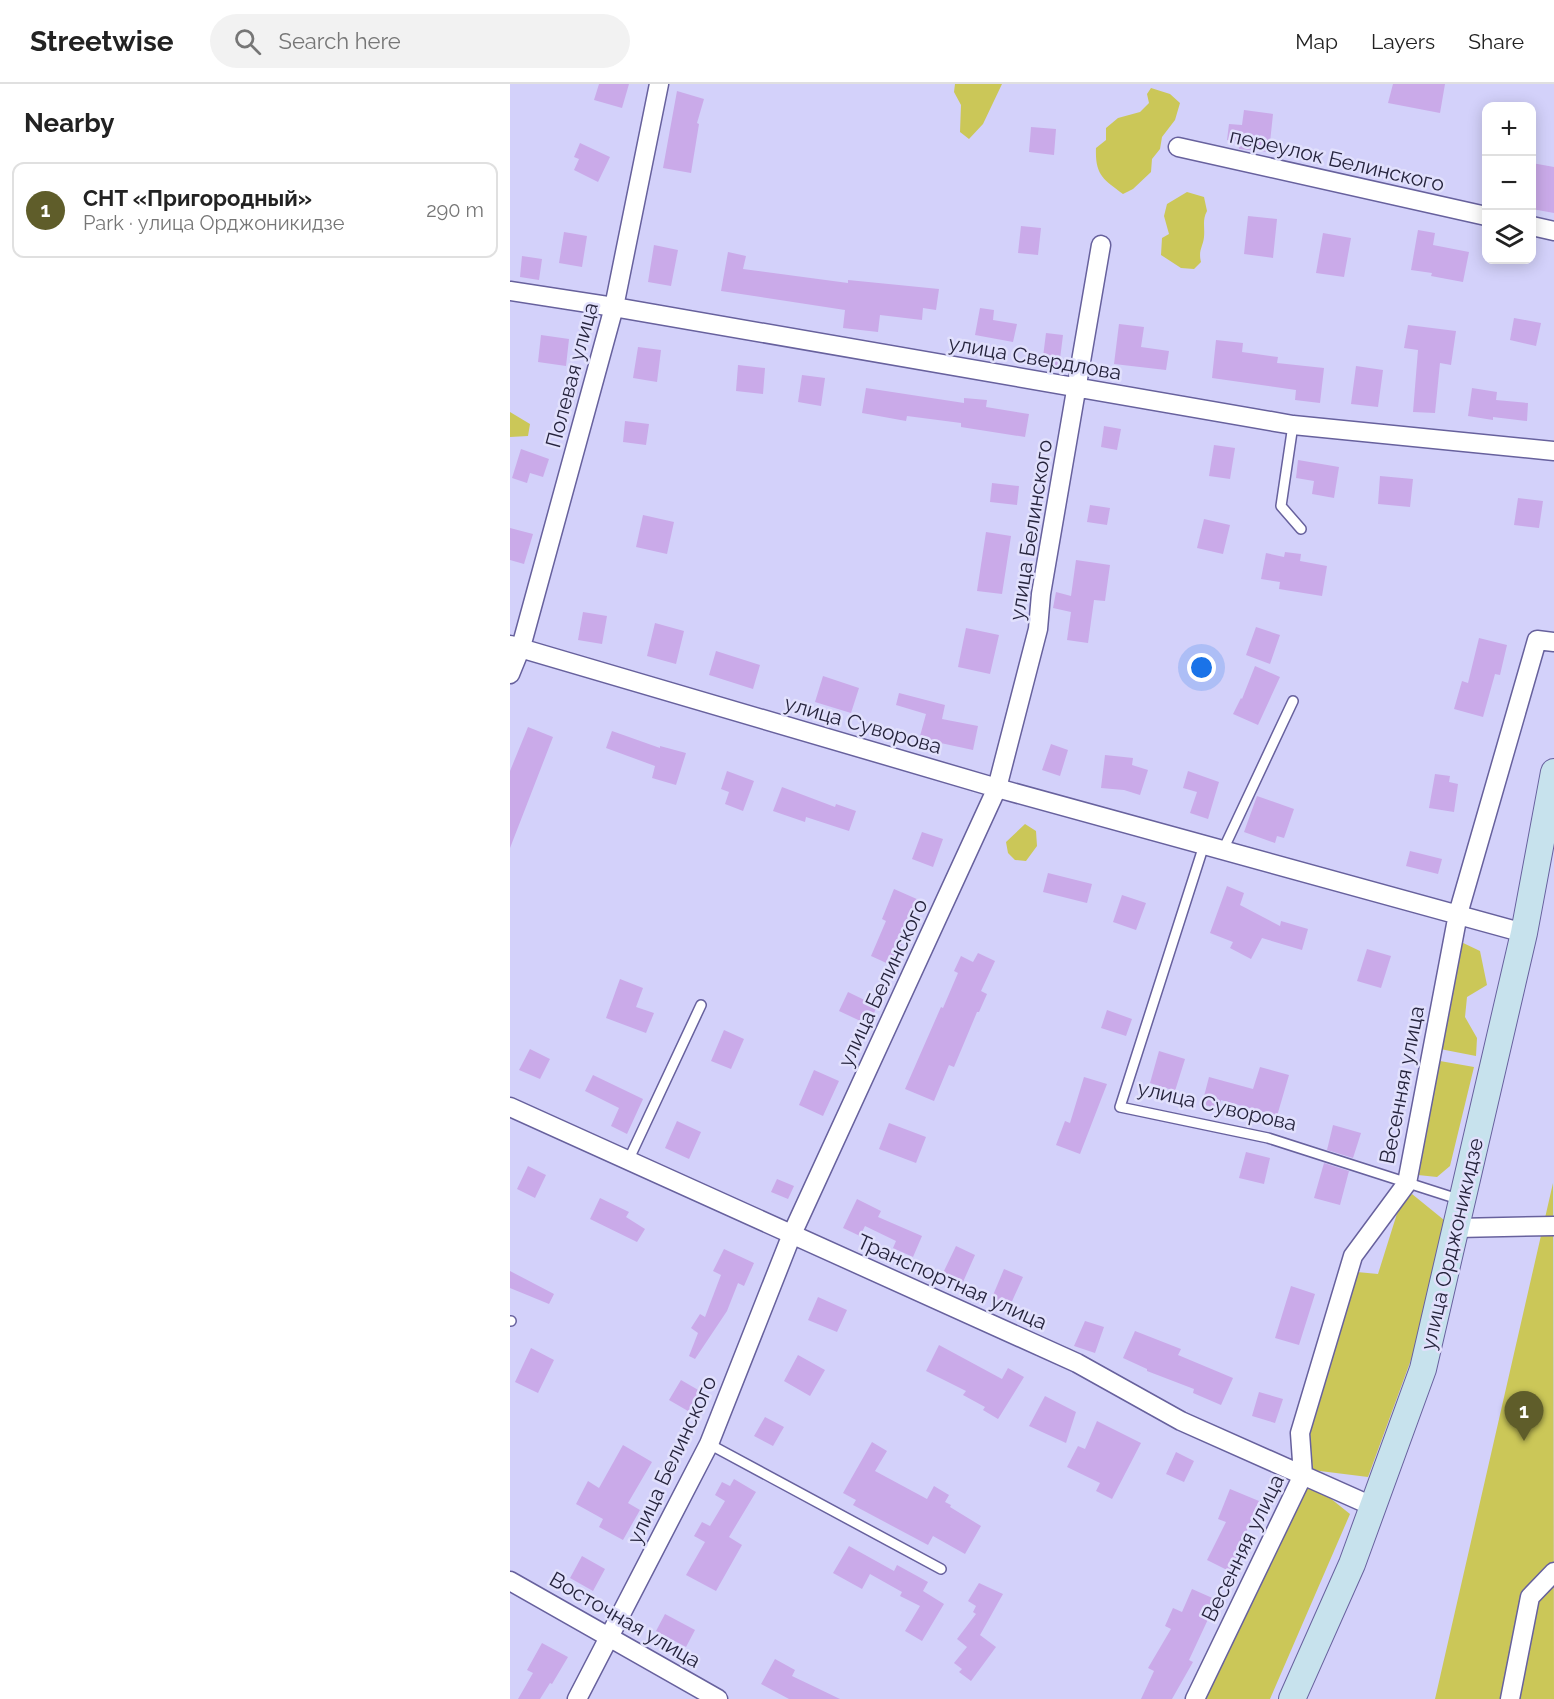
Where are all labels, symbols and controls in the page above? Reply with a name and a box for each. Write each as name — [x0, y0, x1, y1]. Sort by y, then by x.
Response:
search box — [210, 14, 630, 68]
text: Streetwise — [30, 25, 174, 58]
icon: search — [231, 25, 264, 58]
text: Search here — [279, 28, 401, 54]
text: Map — [1295, 29, 1338, 54]
text: Layers — [1371, 29, 1435, 54]
text: Share — [1468, 29, 1524, 54]
map controls — [1482, 102, 1536, 264]
button: + — [1482, 102, 1536, 156]
text: Nearby — [24, 108, 114, 138]
street label: переулок Белинского — [1227, 123, 1447, 196]
button: − — [1482, 156, 1536, 210]
text: СНТ «Пригородный» — [83, 185, 312, 211]
text: 1 — [41, 198, 50, 222]
text: 290 m — [426, 198, 484, 222]
button: layers — [1482, 210, 1536, 264]
text: Park · улица Орджоникидзе — [83, 211, 344, 235]
street label: Полевая улица — [540, 299, 603, 450]
street label: улица Свердлова — [947, 330, 1123, 385]
street label: улица Белинского — [1004, 438, 1057, 622]
your location — [1187, 653, 1216, 682]
street label: улица Суворова — [782, 690, 945, 759]
street label: улица Белинского — [833, 895, 933, 1071]
street label: Весенняя улица — [1374, 1004, 1429, 1166]
street label: улица Суворова — [1135, 1075, 1299, 1136]
street label: улица Орджоникидзе — [1415, 1135, 1488, 1352]
street label: Транспортная улица — [853, 1228, 1051, 1335]
street label: улица Белинского — [622, 1372, 722, 1548]
pin: 1 — [1504, 1392, 1544, 1441]
street label: Весенняя улица — [1196, 1470, 1289, 1625]
street label: Восточная улица — [545, 1566, 705, 1673]

